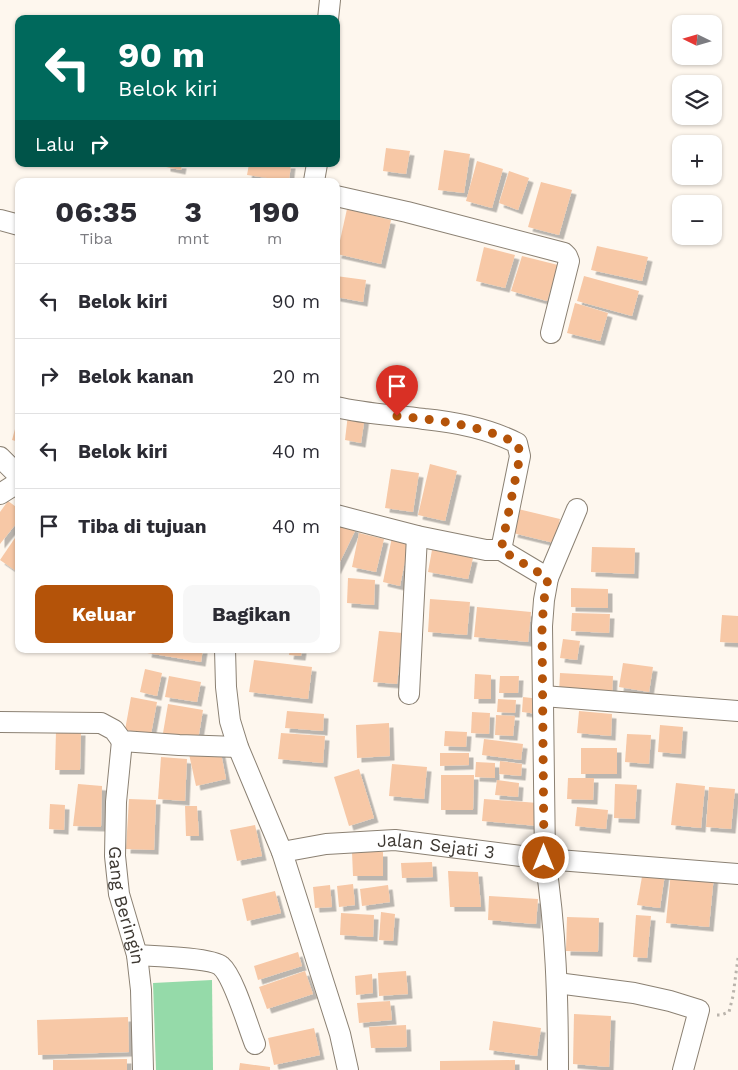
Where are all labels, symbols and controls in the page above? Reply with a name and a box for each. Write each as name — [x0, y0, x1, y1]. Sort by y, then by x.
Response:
north arrow — [672, 15, 722, 65]
map controls — [672, 15, 722, 245]
text: 90 m — [118, 34, 205, 76]
icon: left — [35, 35, 100, 100]
button: layers — [672, 75, 722, 125]
text: Belok kiri — [118, 76, 218, 101]
icon: right — [85, 130, 113, 158]
text: Lalu — [35, 133, 75, 156]
button: + — [672, 135, 722, 185]
text: 06:35 — [55, 194, 137, 229]
text: 3 — [184, 194, 202, 229]
text: 190 — [249, 194, 300, 229]
button: − — [672, 195, 722, 245]
text: Tiba — [80, 229, 113, 248]
text: mnt — [177, 229, 209, 248]
text: m — [267, 229, 282, 248]
icon: left — [35, 287, 63, 315]
text: Belok kiri — [78, 290, 168, 313]
text: 90 m — [272, 290, 320, 313]
icon: right — [35, 362, 63, 390]
text: Belok kanan — [78, 365, 194, 388]
text: 20 m — [273, 365, 320, 388]
pin — [376, 365, 418, 416]
icon: arrive — [383, 372, 411, 400]
icon: left — [35, 437, 63, 465]
text: Belok kiri — [78, 440, 168, 463]
text: 40 m — [272, 440, 320, 463]
icon: arrive — [35, 512, 63, 540]
text: Tiba di tujuan — [78, 515, 207, 538]
text: 40 m — [272, 515, 320, 538]
button: Keluar — [35, 585, 173, 643]
button: Bagikan — [183, 585, 320, 643]
street label: Jalan Sejati 3 — [376, 829, 496, 863]
position arrow — [517, 831, 569, 883]
street label: Gang Beringin — [105, 846, 149, 966]

